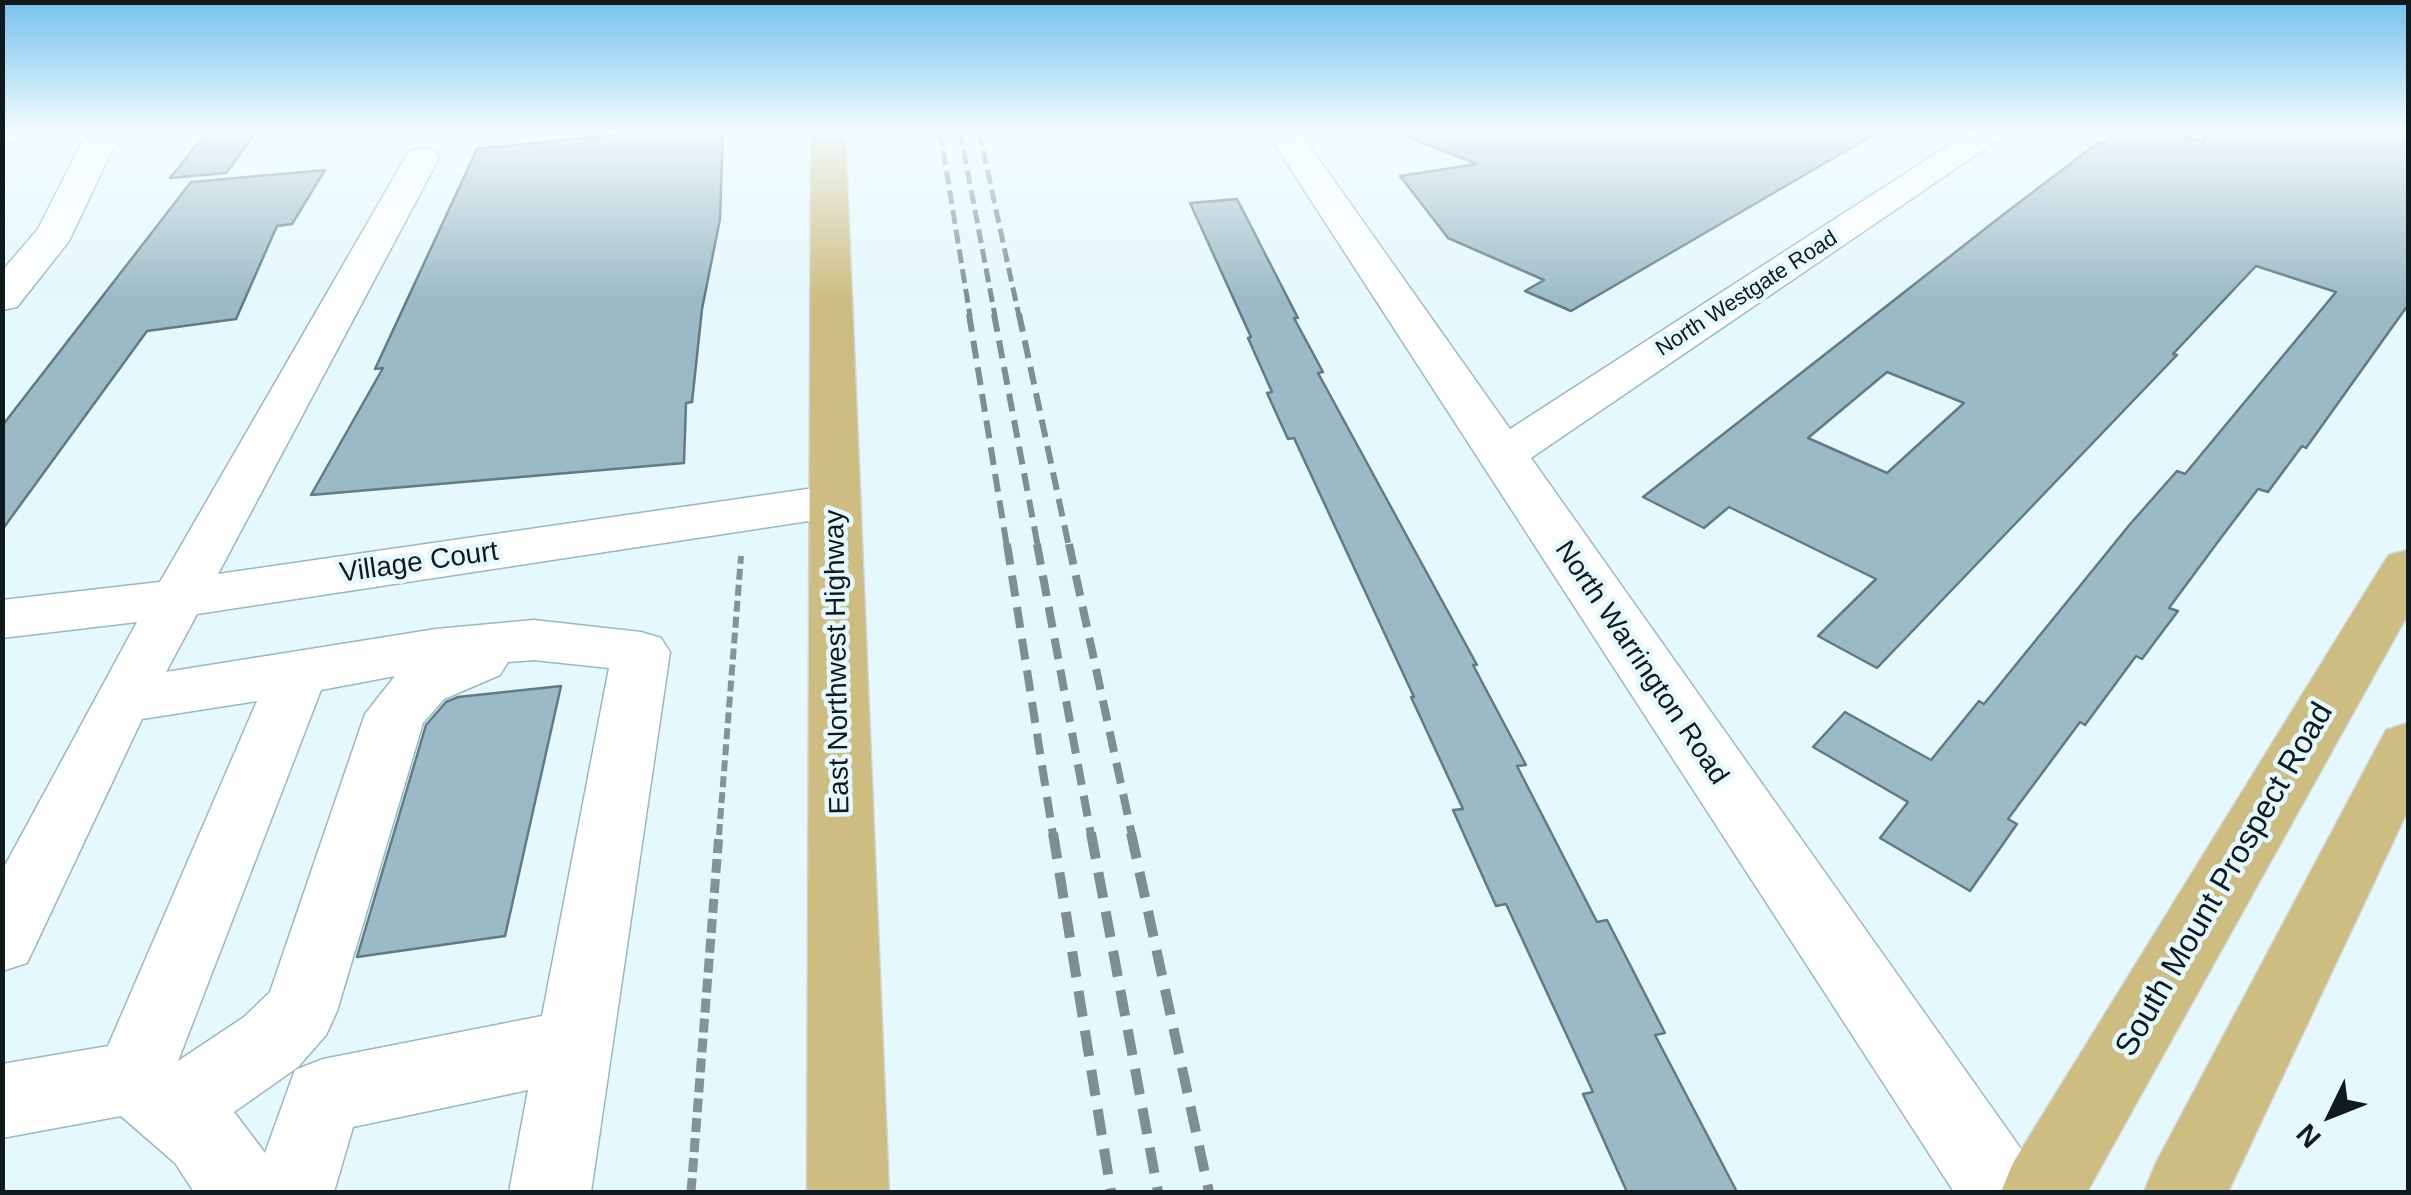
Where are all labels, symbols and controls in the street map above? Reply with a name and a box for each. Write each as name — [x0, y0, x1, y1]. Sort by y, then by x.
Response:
street label: North Westgate Road — [1651, 225, 1843, 363]
street label: East Northwest Highway — [819, 509, 857, 815]
street label: Village Court — [338, 535, 500, 591]
street label: North Warrington Road — [1547, 535, 1735, 791]
street label: South Mount Prospect Road — [2108, 696, 2342, 1064]
north arrow — [2281, 1065, 2381, 1165]
text: N — [2290, 1118, 2327, 1154]

